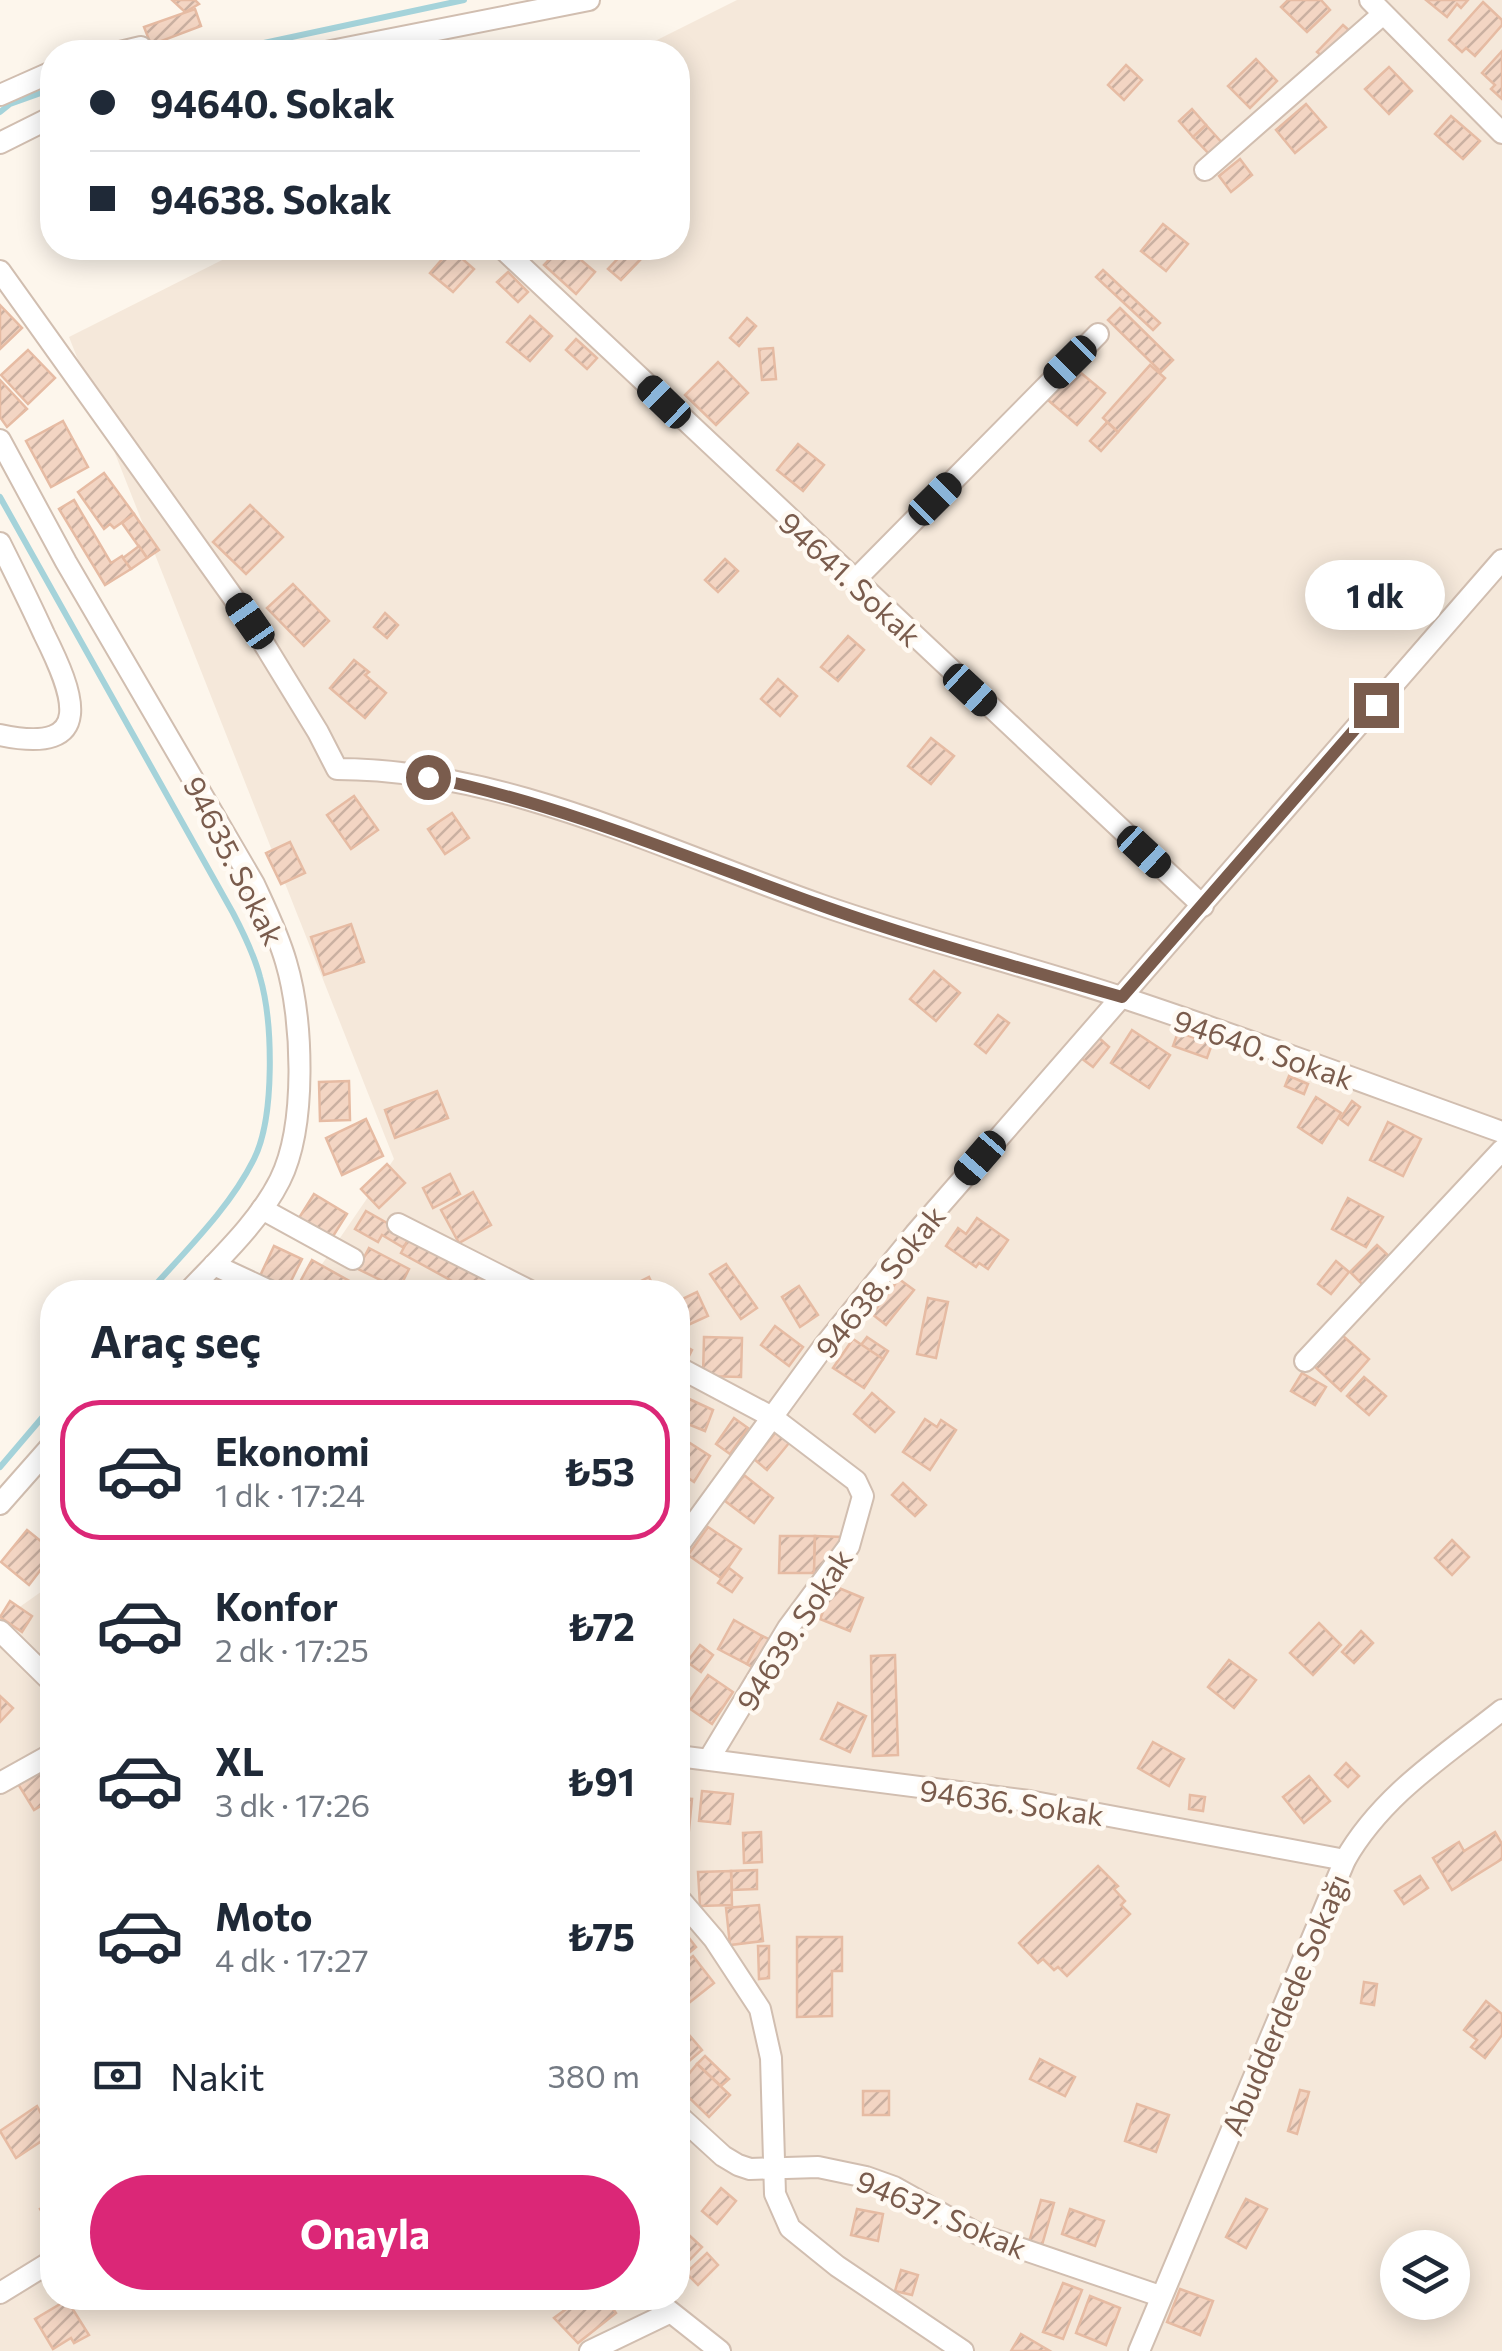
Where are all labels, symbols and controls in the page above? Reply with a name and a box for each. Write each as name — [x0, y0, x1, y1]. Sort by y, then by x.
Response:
text: 94640. Sokak — [150, 79, 395, 126]
text: 94638. Sokak — [150, 175, 392, 222]
car — [1038, 330, 1102, 394]
car — [632, 370, 696, 434]
car — [903, 467, 967, 531]
street label: 94641. Sokak — [772, 503, 930, 653]
callout: 1 dk — [1306, 560, 1446, 630]
text: 1 dk — [1346, 575, 1404, 615]
car — [221, 588, 279, 654]
car — [938, 659, 1002, 721]
route end — [1354, 683, 1399, 728]
route start — [406, 755, 451, 800]
street label: 94635. Sokak — [177, 769, 293, 951]
car — [1112, 821, 1176, 883]
street label: 94640. Sokak — [1169, 1000, 1359, 1096]
car — [949, 1126, 1011, 1190]
street label: 94638. Sokak — [806, 1197, 952, 1365]
text: Araç seç — [90, 1312, 261, 1367]
icon: car — [95, 1425, 185, 1515]
text: Ekonomi — [215, 1427, 370, 1474]
text: ₺53 — [564, 1447, 635, 1494]
text: 1 dk · 17:24 — [215, 1474, 365, 1514]
street label: 94639. Sokak — [727, 1541, 859, 1717]
icon: car — [95, 1580, 185, 1670]
text: Konfor — [215, 1582, 338, 1629]
text: ₺72 — [567, 1602, 635, 1649]
text: 2 dk · 17:25 — [215, 1629, 369, 1669]
icon: car — [95, 1735, 185, 1825]
text: XL — [215, 1737, 264, 1784]
text: ₺91 — [567, 1757, 635, 1804]
street label: 94636. Sokak — [917, 1770, 1107, 1832]
text: 3 dk · 17:26 — [215, 1784, 370, 1824]
street label: Abudderdede Sokağı — [1212, 1868, 1356, 2140]
icon: car — [95, 1890, 185, 1980]
text: Moto — [215, 1892, 313, 1939]
text: ₺75 — [567, 1912, 635, 1959]
text: 4 dk · 17:27 — [215, 1939, 369, 1979]
icon: cash — [90, 2048, 145, 2103]
text: Nakit — [170, 2052, 264, 2099]
text: 380 m — [547, 2055, 640, 2095]
street label: 94637. Sokak — [851, 2160, 1033, 2266]
button: Onayla — [90, 2175, 640, 2290]
map controls — [1380, 2230, 1470, 2320]
button: layers — [1380, 2230, 1470, 2320]

